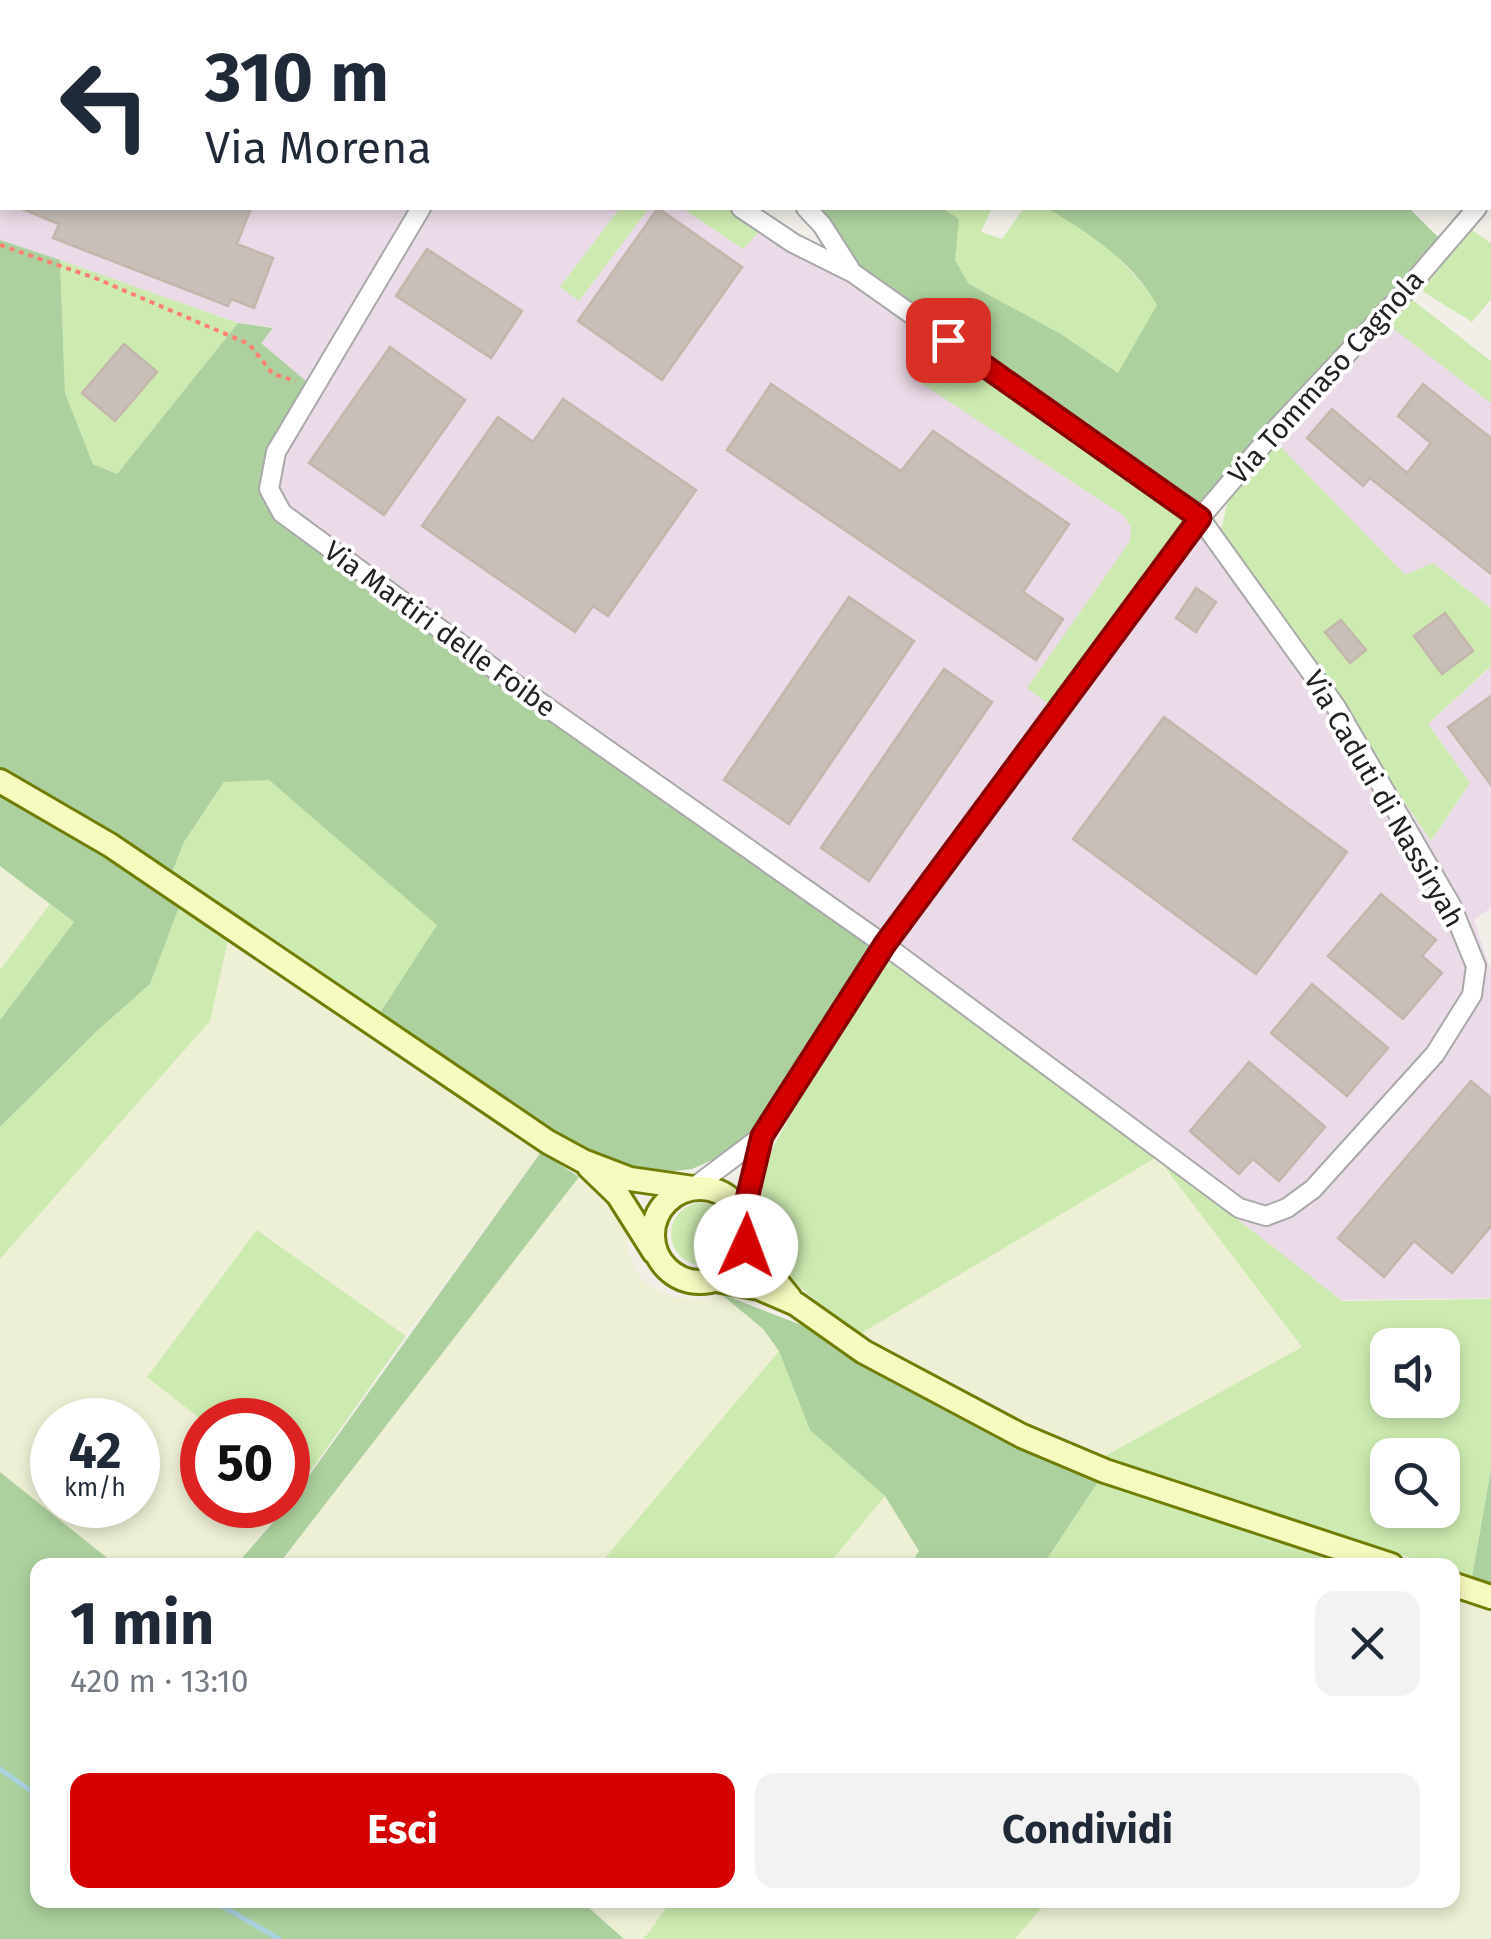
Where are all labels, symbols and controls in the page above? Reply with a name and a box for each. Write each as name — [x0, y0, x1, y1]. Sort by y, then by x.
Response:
text: 310 m — [205, 36, 389, 120]
icon: left — [40, 40, 170, 170]
text: Via Morena — [205, 121, 432, 175]
street label: Via Tommaso Cagnola — [1221, 263, 1431, 491]
pin — [906, 298, 991, 383]
icon: arrive — [921, 313, 976, 368]
street label: Via Martiri delle Foibe — [318, 534, 562, 724]
street label: Via Caduti di Nassiryah — [1297, 665, 1471, 933]
position arrow — [694, 1194, 798, 1298]
map controls — [1370, 1328, 1460, 1528]
button: sound — [1370, 1328, 1460, 1418]
speed limit sign: 50 — [180, 1398, 310, 1528]
text: 42 — [68, 1421, 122, 1481]
button: search — [1370, 1438, 1460, 1528]
text: km/h — [64, 1473, 126, 1503]
text: 1 min — [70, 1588, 214, 1660]
button: close — [1315, 1591, 1420, 1696]
text: 420 m · 13:10 — [70, 1662, 249, 1700]
button: Esci — [70, 1773, 735, 1888]
button: Condividi — [755, 1773, 1420, 1888]

